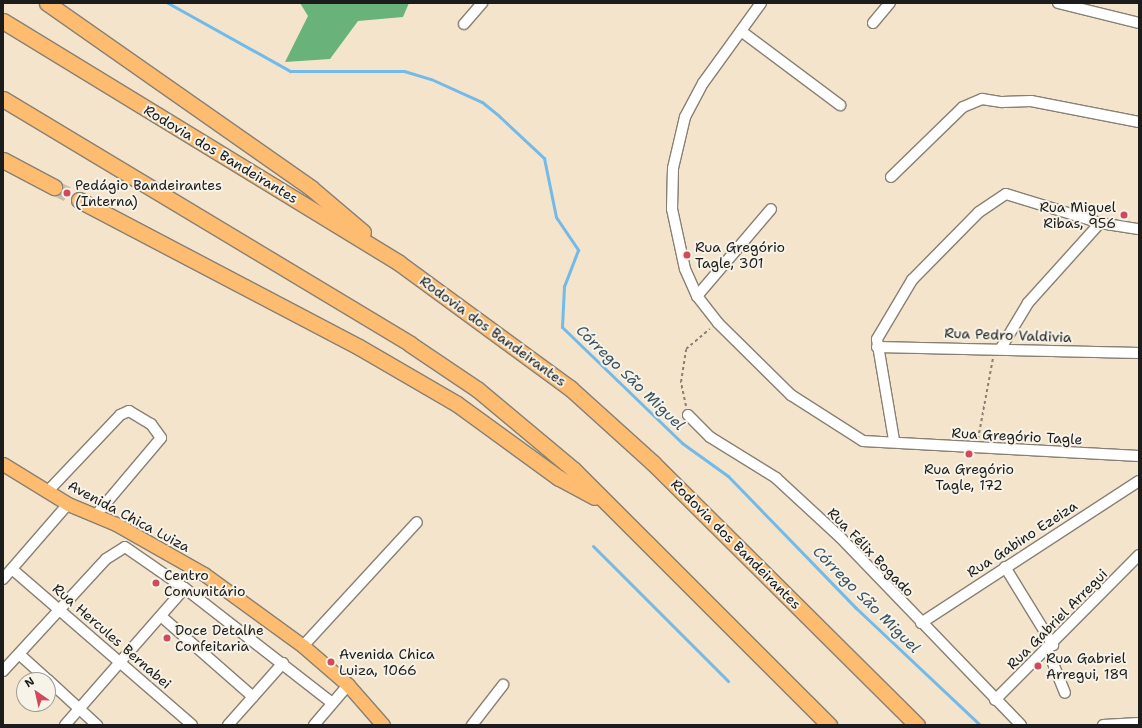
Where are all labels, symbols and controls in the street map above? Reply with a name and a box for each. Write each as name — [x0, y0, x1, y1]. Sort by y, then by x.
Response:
street label: Rodovia dos Bandeirantes — [141, 101, 301, 207]
place label: Pedágio Bandeirantes (Interna) — [75, 177, 222, 210]
marker: Pedágio Bandeirantes (Interna) — [62, 188, 72, 198]
place label: Rua Miguel Ribas, 956 — [1040, 199, 1116, 232]
marker: Rua Miguel Ribas, 956 — [1119, 210, 1129, 220]
place label: Rua Gregório Tagle, 301 — [695, 239, 785, 272]
marker: Rua Gregório Tagle, 301 — [682, 250, 692, 260]
street label: Rodovia dos Bandeirantes — [417, 272, 569, 390]
water label: Córrego São Miguel — [572, 322, 688, 434]
street label: Rua Pedro Valdivia — [944, 324, 1072, 346]
street label: Rua Gregório Tagle — [951, 424, 1083, 448]
marker: Rua Gregório Tagle, 172 — [964, 449, 974, 459]
place label: Rua Gregório Tagle, 172 — [924, 461, 1014, 494]
street label: Rodovia dos Bandeirantes — [668, 476, 804, 612]
street label: Avenida Chica Luiza — [65, 477, 193, 555]
street label: Rua Gabino Ezeiza — [964, 497, 1080, 581]
street label: Rua Félix Bogado — [824, 504, 918, 600]
water label: Córrego São Miguel — [809, 543, 923, 657]
street label: Rua Gabriel Arregui — [1003, 565, 1111, 673]
place label: Centro Comunitário — [164, 567, 246, 600]
marker: Centro Comunitário — [151, 578, 161, 588]
street label: Rua Hercules Bernabei — [49, 580, 175, 692]
place label: Doce Detalhe Confeitaria — [175, 622, 264, 654]
marker: Doce Detalhe Confeitaria — [162, 633, 172, 643]
place label: Avenida Chica Luiza, 1066 — [339, 646, 435, 678]
place label: Rua Gabriel Arregui, 189 — [1046, 650, 1128, 682]
marker: Avenida Chica Luiza, 1066 — [326, 657, 336, 667]
marker: Rua Gabriel Arregui, 189 — [1033, 661, 1043, 671]
north arrow — [16, 672, 56, 712]
text: N — [22, 674, 37, 691]

